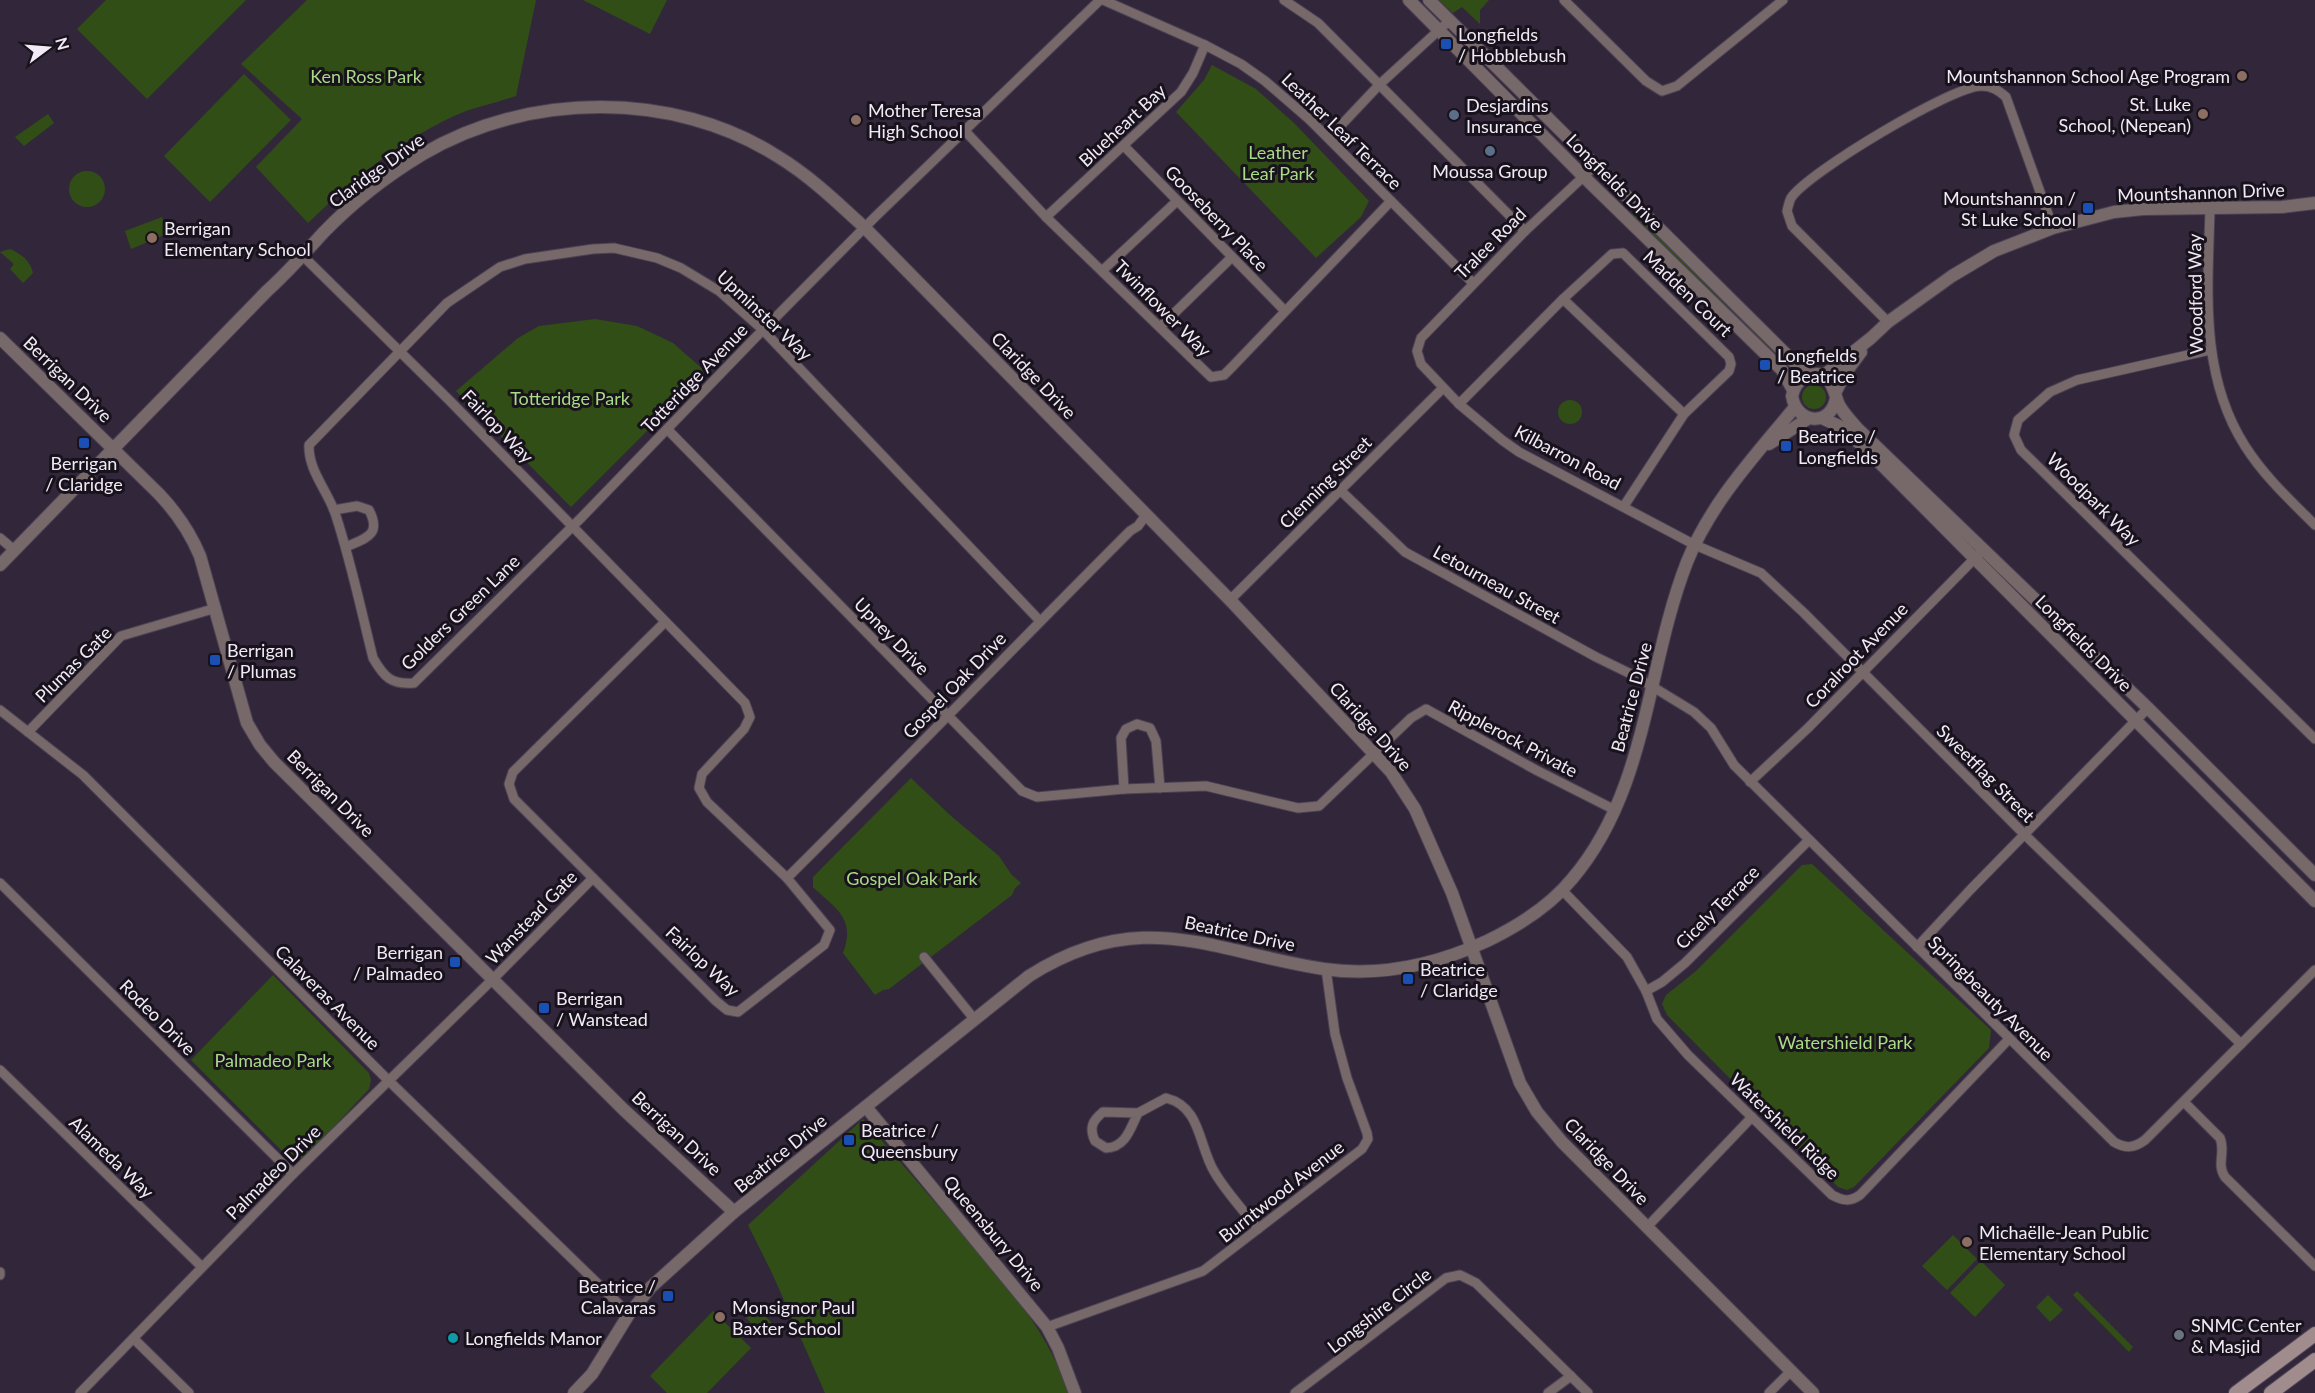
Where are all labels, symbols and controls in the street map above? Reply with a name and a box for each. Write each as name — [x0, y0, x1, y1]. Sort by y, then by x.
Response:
north arrow — [18, 18, 78, 78]
place label: Longfields / Hobblebush — [1458, 23, 1566, 66]
text: N — [52, 35, 74, 52]
marker: Longfields / Hobblebush — [1439, 37, 1453, 51]
park label: Ken Ross Park — [310, 65, 423, 87]
place label: Mountshannon School Age Program — [1946, 65, 2230, 87]
street label: Leather Leaf Terrace — [1277, 68, 1407, 194]
marker: Mountshannon School Age Program — [2235, 69, 2249, 83]
street label: Blueheart Bay — [1074, 79, 1171, 171]
place label: St. Luke School, (Nepean) — [2058, 93, 2191, 136]
place label: Desjardins Insurance — [1466, 94, 1549, 137]
place label: Mother Teresa High School — [868, 99, 981, 142]
marker: St. Luke School, (Nepean) — [2196, 107, 2210, 121]
marker: Desjardins Insurance — [1447, 108, 1461, 122]
marker: Mother Teresa High School — [849, 113, 863, 127]
street label: Claridge Drive — [324, 128, 428, 212]
street label: Longfields Drive — [1562, 129, 1668, 235]
park label: Leather Leaf Park — [1242, 141, 1315, 184]
marker: Moussa Group — [1483, 144, 1497, 158]
street label: Gooseberry Place — [1161, 160, 1273, 276]
place label: Moussa Group — [1432, 160, 1548, 182]
street label: Mountshannon Drive — [2117, 178, 2285, 206]
place label: Mountshannon / St Luke School — [1943, 187, 2076, 230]
marker: Mountshannon / St Luke School — [2081, 201, 2095, 215]
street label: Tralee Road — [1450, 203, 1530, 283]
place label: Berrigan Elementary School — [164, 217, 311, 260]
marker: Berrigan Elementary School — [145, 231, 159, 245]
street label: Woodford Way — [2183, 233, 2207, 354]
street label: Madden Court — [1639, 245, 1737, 341]
street label: Twinflower Way — [1110, 255, 1216, 361]
street label: Upminster Way — [713, 265, 818, 365]
street label: Totteridge Avenue — [636, 319, 752, 437]
street label: Claridge Drive — [987, 327, 1081, 423]
street label: Berrigan Drive — [19, 331, 117, 427]
place label: Longfields / Beatrice — [1777, 344, 1857, 387]
marker: Longfields / Beatrice — [1758, 358, 1772, 372]
street label: Fairlop Way — [458, 385, 539, 468]
park label: Totteridge Park — [510, 387, 631, 409]
street label: Kilbarron Road — [1511, 420, 1625, 494]
place label: Beatrice / Longfields — [1798, 425, 1878, 468]
street label: Clenning Street — [1274, 431, 1376, 533]
marker: Berrigan / Claridge — [77, 436, 91, 450]
marker: Beatrice / Longfields — [1779, 439, 1793, 453]
street label: Woodpark Way — [2043, 448, 2146, 551]
place label: Berrigan / Claridge — [45, 452, 123, 495]
street label: Letourneau Street — [1430, 540, 1565, 628]
street label: Golders Green Lane — [396, 550, 524, 674]
street label: Longfields Drive — [2031, 590, 2137, 696]
street label: Upney Drive — [850, 593, 934, 679]
street label: Coralroot Avenue — [1800, 598, 1912, 712]
street label: Plumas Gate — [30, 621, 116, 707]
street label: Gospel Oak Drive — [898, 627, 1010, 743]
place label: Berrigan / Plumas — [227, 639, 297, 682]
street label: Beatrice Drive — [1606, 640, 1656, 754]
marker: Berrigan / Plumas — [208, 653, 222, 667]
street label: Claridge Drive — [1325, 677, 1417, 775]
street label: Ripplerock Private — [1444, 695, 1582, 781]
street label: Sweetflag Street — [1932, 719, 2040, 827]
street label: Berrigan Drive — [283, 745, 379, 841]
street label: Cicely Terrace — [1671, 861, 1763, 953]
street label: Wanstead Gate — [481, 866, 581, 968]
park label: Gospel Oak Park — [846, 867, 979, 889]
street label: Beatrice Drive — [1183, 911, 1297, 955]
street label: Fairlop Way — [661, 921, 745, 1001]
street label: Springbeauty Avenue — [1924, 931, 2058, 1065]
street label: Calaveras Avenue — [271, 940, 385, 1054]
place label: Berrigan / Palmadeo — [353, 941, 443, 984]
marker: Berrigan / Palmadeo — [448, 955, 462, 969]
place label: Beatrice / Claridge — [1420, 958, 1498, 1001]
marker: Beatrice / Claridge — [1401, 972, 1415, 986]
street label: Rodeo Drive — [115, 974, 201, 1060]
place label: Berrigan / Wanstead — [556, 987, 648, 1030]
marker: Berrigan / Wanstead — [537, 1001, 551, 1015]
park label: Watershield Park — [1778, 1031, 1913, 1053]
park label: Palmadeo Park — [214, 1049, 332, 1071]
street label: Watershield Ridge — [1726, 1068, 1844, 1184]
street label: Berrigan Drive — [628, 1086, 726, 1180]
street label: Beatrice Drive — [729, 1109, 831, 1197]
street label: Alameda Way — [65, 1111, 159, 1203]
street label: Claridge Drive — [1560, 1113, 1654, 1209]
place label: Beatrice / Queensbury — [861, 1119, 959, 1162]
street label: Palmadeo Drive — [221, 1120, 325, 1224]
marker: Beatrice / Queensbury — [842, 1133, 856, 1147]
street label: Burntwood Avenue — [1214, 1135, 1348, 1247]
street label: Queensbury Drive — [939, 1171, 1049, 1295]
place label: Michaëlle-Jean Public Elementary School — [1979, 1221, 2149, 1264]
marker: Michaëlle-Jean Public Elementary School — [1960, 1235, 1974, 1249]
street label: Longshire Circle — [1323, 1263, 1435, 1357]
place label: Beatrice / Calavaras — [578, 1275, 656, 1318]
marker: Beatrice / Calavaras — [661, 1289, 675, 1303]
place label: Monsignor Paul Baxter School — [732, 1296, 855, 1339]
marker: Monsignor Paul Baxter School — [713, 1310, 727, 1324]
place label: SNMC Center & Masjid — [2191, 1314, 2302, 1357]
place label: Longfields Manor — [465, 1327, 602, 1349]
marker: SNMC Center & Masjid — [2172, 1328, 2186, 1342]
marker: Longfields Manor — [446, 1331, 460, 1345]

